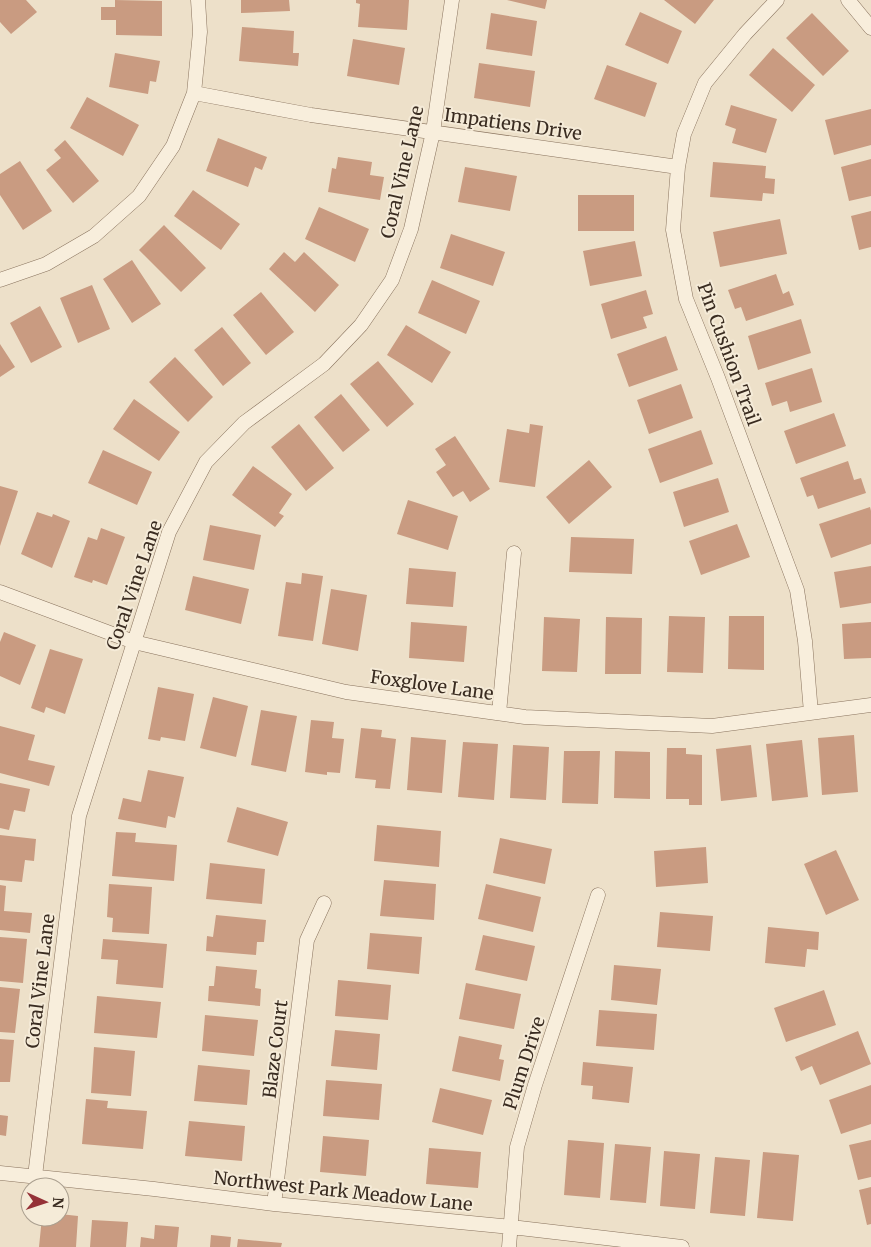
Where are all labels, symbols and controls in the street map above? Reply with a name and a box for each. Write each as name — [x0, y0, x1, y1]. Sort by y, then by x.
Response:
street label: Coral Vine Lane — [376, 103, 428, 241]
street label: Impatiens Drive — [443, 103, 583, 145]
street label: Pin Cushion Trail — [692, 279, 766, 429]
street label: Coral Vine Lane — [101, 517, 167, 653]
street label: Foxglove Lane — [369, 665, 495, 705]
street label: Coral Vine Lane — [20, 912, 60, 1050]
street label: Blaze Court — [258, 998, 292, 1100]
street label: Plum Drive — [498, 1013, 550, 1113]
street label: Northwest Park Meadow Lane — [212, 1166, 474, 1216]
north arrow — [20, 1177, 70, 1227]
text: N — [49, 1197, 67, 1209]

